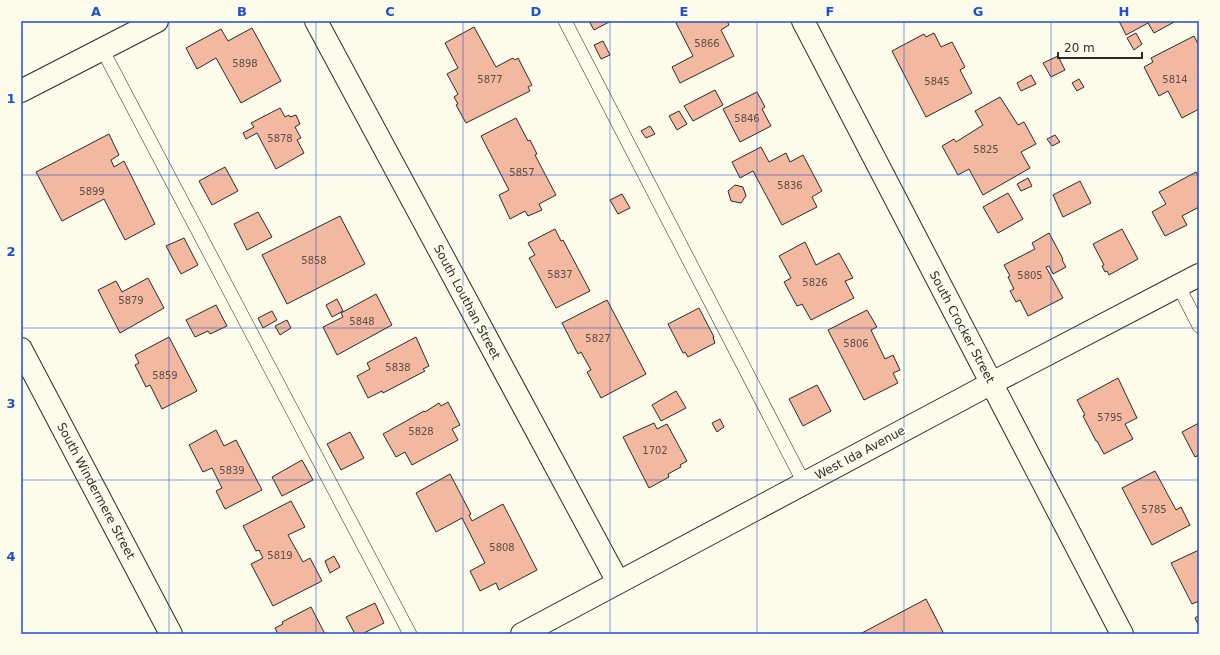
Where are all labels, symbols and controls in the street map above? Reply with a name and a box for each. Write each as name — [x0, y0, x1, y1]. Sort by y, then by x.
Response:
text: A — [91, 4, 101, 19]
text: B — [237, 4, 247, 19]
text: C — [385, 4, 395, 19]
text: D — [531, 4, 542, 19]
text: E — [680, 4, 688, 19]
text: F — [826, 4, 834, 19]
text: G — [973, 4, 983, 19]
text: H — [1119, 4, 1129, 19]
scale bar — [1058, 34, 1142, 60]
house number: 5866 — [694, 38, 720, 49]
text: 20 m — [1064, 41, 1095, 55]
house number: 5898 — [232, 58, 258, 69]
house number: 5877 — [477, 74, 503, 85]
house number: 5814 — [1162, 74, 1188, 85]
house number: 5845 — [924, 76, 950, 87]
text: 1 — [6, 91, 16, 106]
house number: 5846 — [734, 113, 760, 124]
house number: 5878 — [267, 133, 293, 144]
house number: 5825 — [973, 144, 999, 155]
house number: 5857 — [509, 167, 535, 178]
house number: 5836 — [777, 180, 803, 191]
house number: 5899 — [79, 186, 105, 197]
street label: South Louthan Street — [431, 242, 503, 362]
text: 2 — [6, 244, 16, 259]
house number: 5858 — [301, 255, 327, 266]
house number: 5837 — [547, 269, 573, 280]
street label: South Crocker Street — [927, 269, 998, 386]
house number: 5805 — [1017, 270, 1043, 281]
house number: 5826 — [802, 277, 828, 288]
house number: 5879 — [118, 295, 144, 306]
house number: 5848 — [349, 316, 375, 327]
house number: 5827 — [585, 333, 611, 344]
house number: 5806 — [843, 338, 869, 349]
house number: 5838 — [385, 362, 411, 373]
house number: 5859 — [152, 370, 178, 381]
text: 3 — [6, 396, 16, 411]
house number: 5795 — [1097, 412, 1123, 423]
street label: South Windermere Street — [54, 420, 138, 562]
street label: West Ida Avenue — [812, 423, 908, 483]
house number: 5828 — [408, 426, 434, 437]
house number: 1702 — [642, 445, 668, 456]
house number: 5839 — [219, 465, 245, 476]
house number: 5785 — [1141, 504, 1167, 515]
house number: 5808 — [489, 542, 515, 553]
text: 4 — [6, 549, 16, 564]
house number: 5819 — [267, 550, 293, 561]

